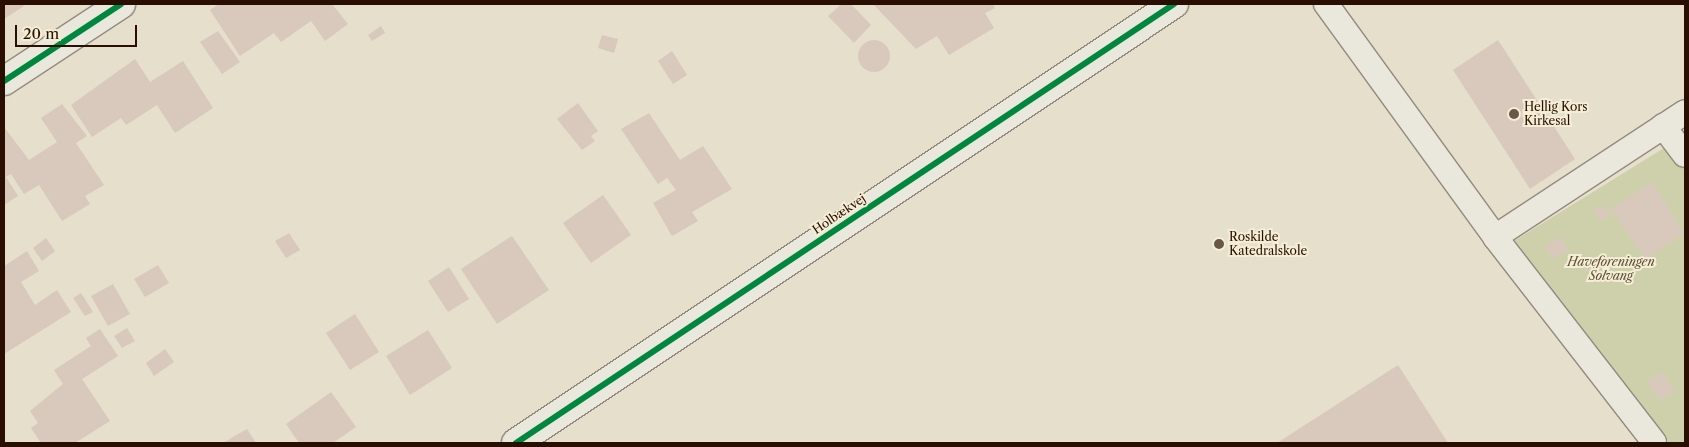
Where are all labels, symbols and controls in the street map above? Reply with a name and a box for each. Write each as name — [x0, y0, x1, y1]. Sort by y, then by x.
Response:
scale bar — [18, 15, 140, 47]
text: 20 m — [23, 24, 59, 43]
place label: Hellig Kors Kirkesal — [1524, 100, 1588, 128]
marker: Hellig Kors Kirkesal — [1508, 108, 1520, 120]
street label: Holbækvej — [810, 191, 868, 237]
place label: Roskilde Katedralskole — [1229, 230, 1307, 258]
marker: Roskilde Katedralskole — [1213, 238, 1225, 250]
park label: Haveforeningen Solvang — [1567, 255, 1655, 283]

